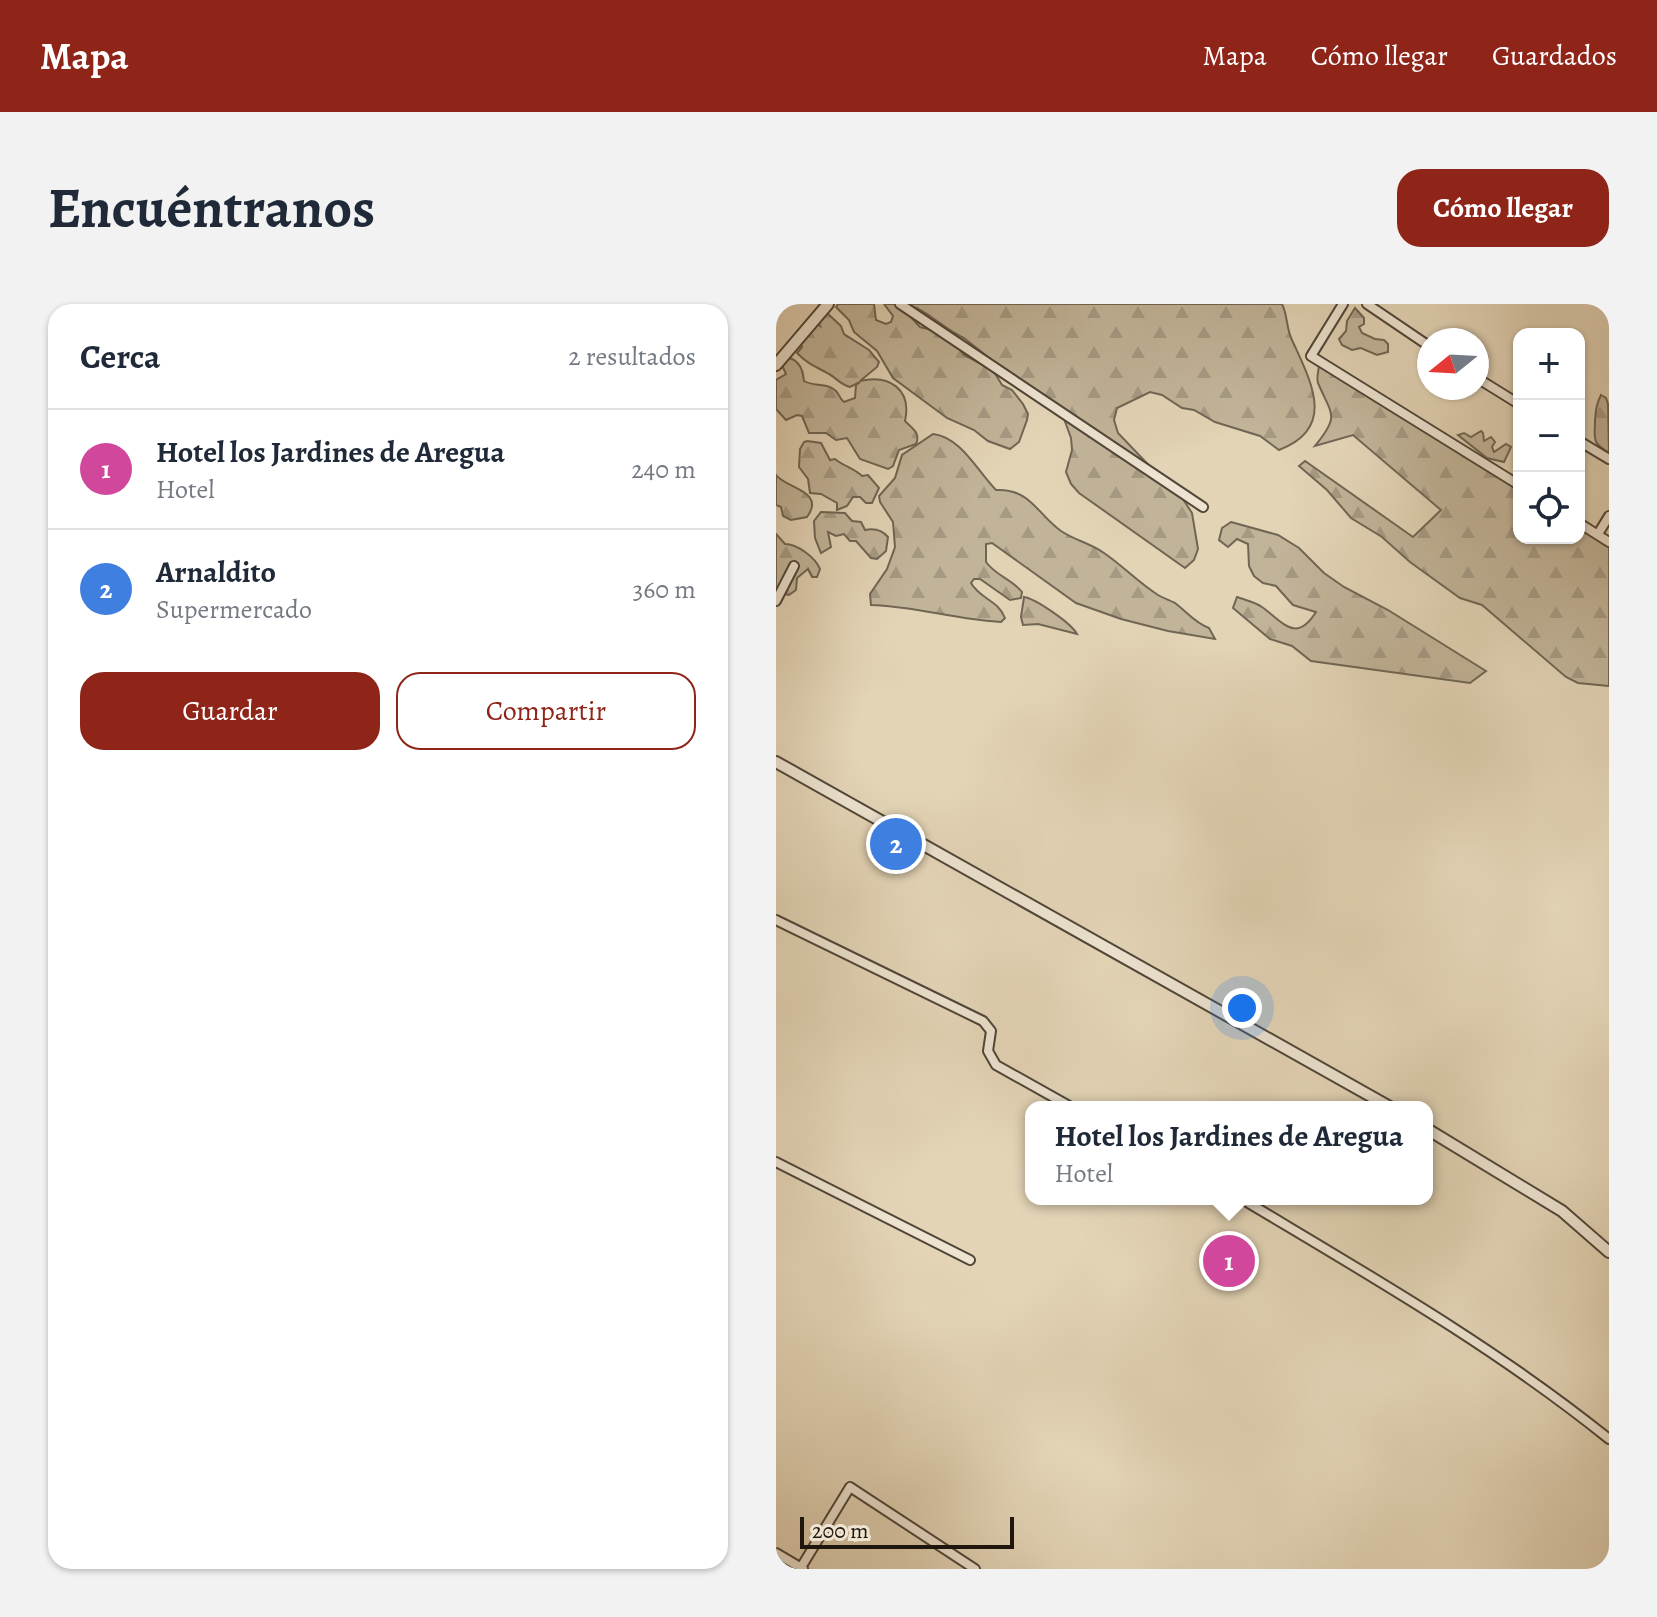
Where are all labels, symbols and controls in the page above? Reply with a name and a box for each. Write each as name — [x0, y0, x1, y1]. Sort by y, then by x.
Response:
text: Mapa — [40, 30, 129, 82]
text: Mapa — [1203, 37, 1267, 75]
text: Cómo llegar — [1311, 37, 1448, 75]
text: Guardados — [1492, 37, 1617, 75]
button: Cómo llegar — [1397, 169, 1609, 247]
text: Encuéntranos — [48, 170, 375, 246]
north arrow — [1417, 328, 1489, 400]
map controls — [1513, 328, 1585, 544]
button: + — [1513, 328, 1585, 400]
text: Cerca — [80, 333, 161, 380]
text: 2 resultados — [568, 339, 696, 374]
button: − — [1513, 400, 1585, 472]
text: Hotel los Jardines de Aregua — [156, 432, 505, 472]
text: 1 — [101, 452, 111, 487]
text: 240 m — [631, 452, 696, 487]
text: Hotel — [156, 472, 215, 507]
button: locate — [1513, 472, 1585, 544]
text: Arnaldito — [156, 552, 276, 592]
text: 2 — [100, 572, 112, 607]
text: 360 m — [633, 572, 696, 607]
text: Supermercado — [156, 592, 312, 627]
button: Guardar — [80, 672, 380, 750]
button: Compartir — [396, 672, 696, 750]
pin: 2 — [870, 814, 922, 874]
your location — [1222, 988, 1262, 1028]
popup — [1025, 1101, 1433, 1205]
text: Hotel los Jardines de Aregua — [1055, 1116, 1403, 1156]
text: Hotel — [1055, 1156, 1113, 1191]
pin: 1 — [1203, 1231, 1255, 1291]
scale bar — [800, 1513, 1014, 1549]
text: 200 m — [812, 1516, 869, 1546]

